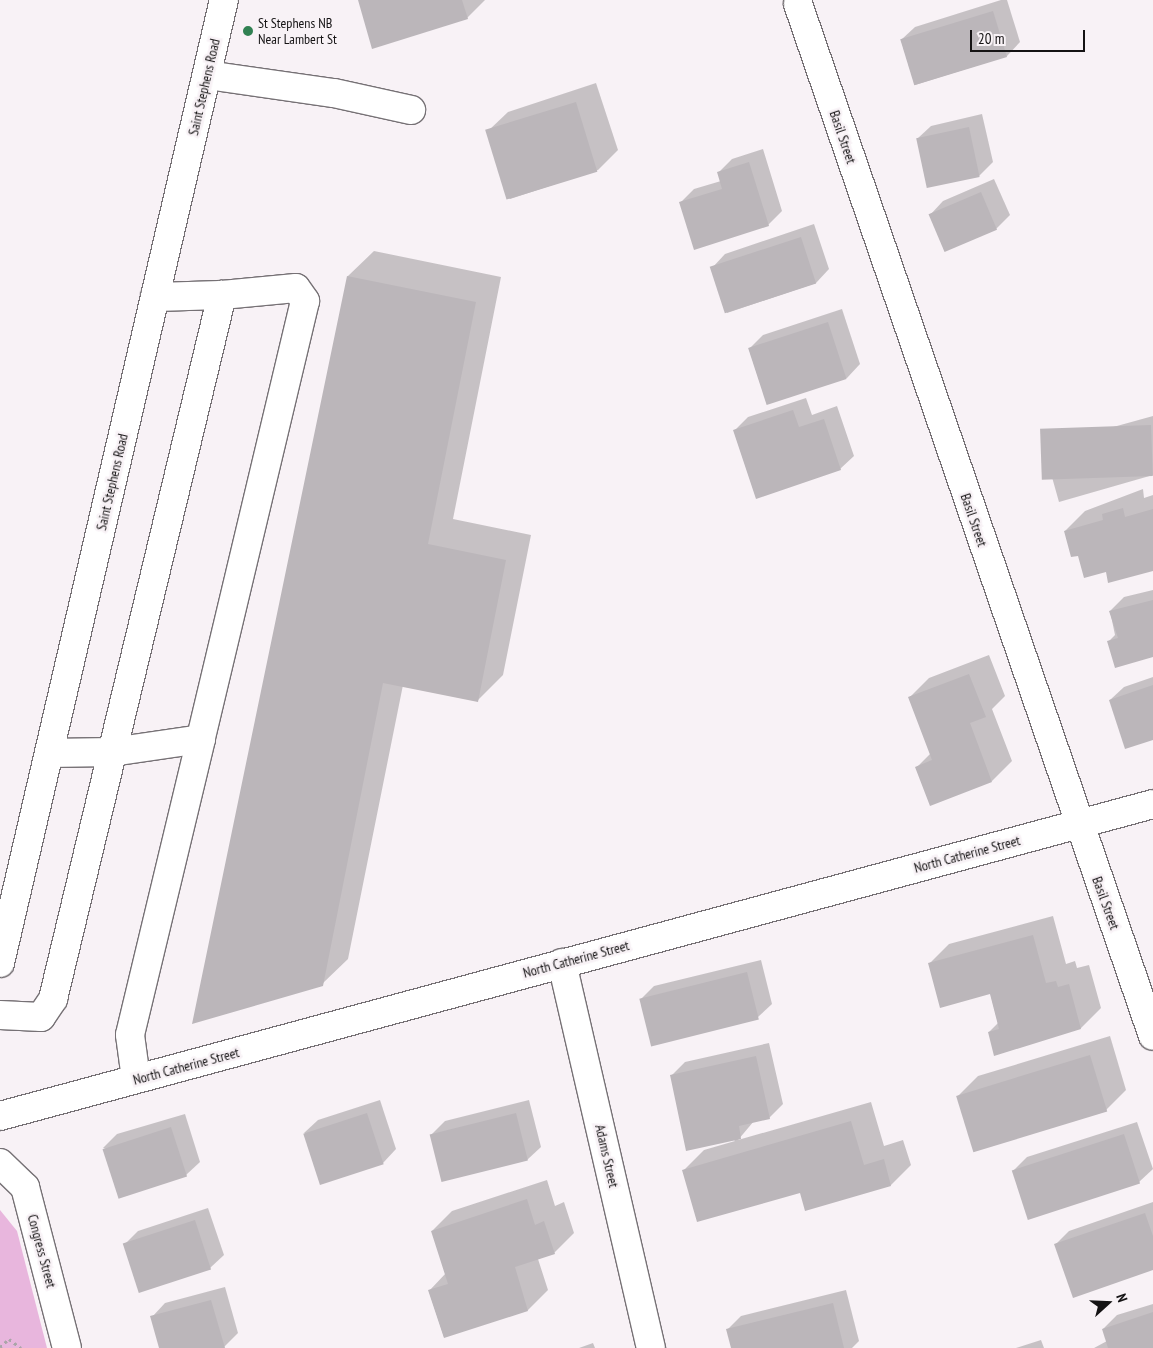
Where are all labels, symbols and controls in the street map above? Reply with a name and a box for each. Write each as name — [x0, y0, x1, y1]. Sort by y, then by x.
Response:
place label: St Stephens NB Near Lambert St — [258, 15, 337, 48]
scale bar — [973, 20, 1088, 52]
marker: St Stephens NB Near Lambert St — [242, 25, 254, 37]
text: 20 m — [978, 29, 1004, 48]
street label: Saint Stephens Road — [185, 37, 223, 137]
street label: Basil Street — [826, 108, 860, 166]
street label: Saint Stephens Road — [93, 432, 131, 532]
street label: Basil Street — [957, 491, 991, 549]
street label: North Catherine Street — [912, 832, 1022, 876]
street label: Basil Street — [1089, 874, 1123, 932]
street label: North Catherine Street — [521, 937, 631, 981]
street label: North Catherine Street — [131, 1044, 241, 1088]
street label: Adams Street — [592, 1123, 622, 1189]
street label: Congress Street — [24, 1212, 60, 1290]
north arrow — [1083, 1278, 1133, 1328]
text: N — [1112, 1291, 1132, 1305]

